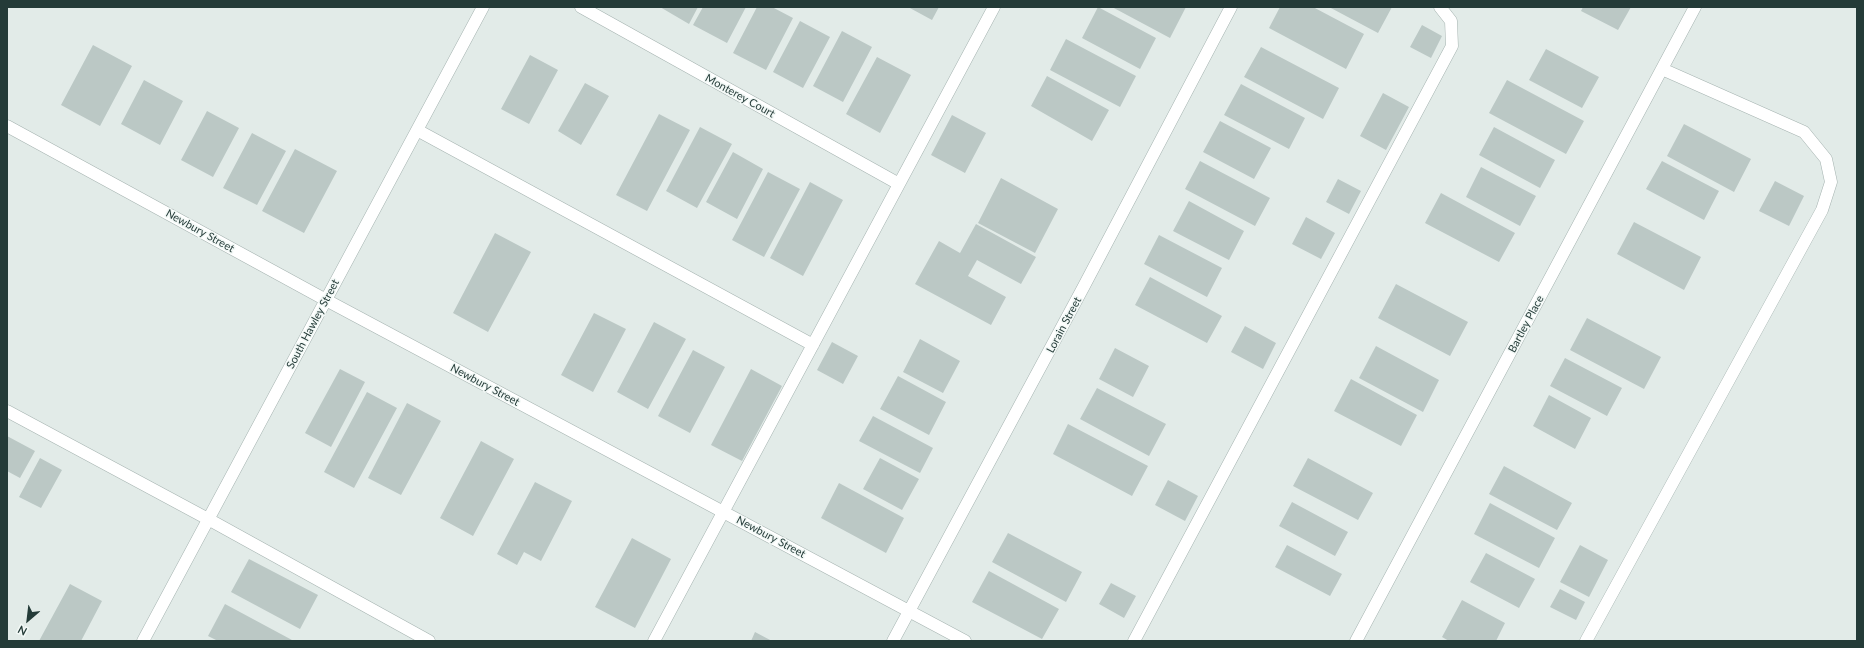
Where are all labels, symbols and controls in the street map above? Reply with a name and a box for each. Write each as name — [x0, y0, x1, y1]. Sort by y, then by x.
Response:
street label: Monterey Court — [703, 71, 777, 121]
street label: Newbury Street — [163, 207, 237, 255]
street label: South Hawley Street — [284, 277, 342, 371]
street label: Bartley Place — [1505, 293, 1547, 355]
street label: Lorain Street — [1044, 295, 1084, 355]
street label: Newbury Street — [448, 361, 522, 409]
street label: Newbury Street — [734, 513, 808, 561]
north arrow — [8, 600, 48, 640]
text: N — [15, 623, 29, 639]

